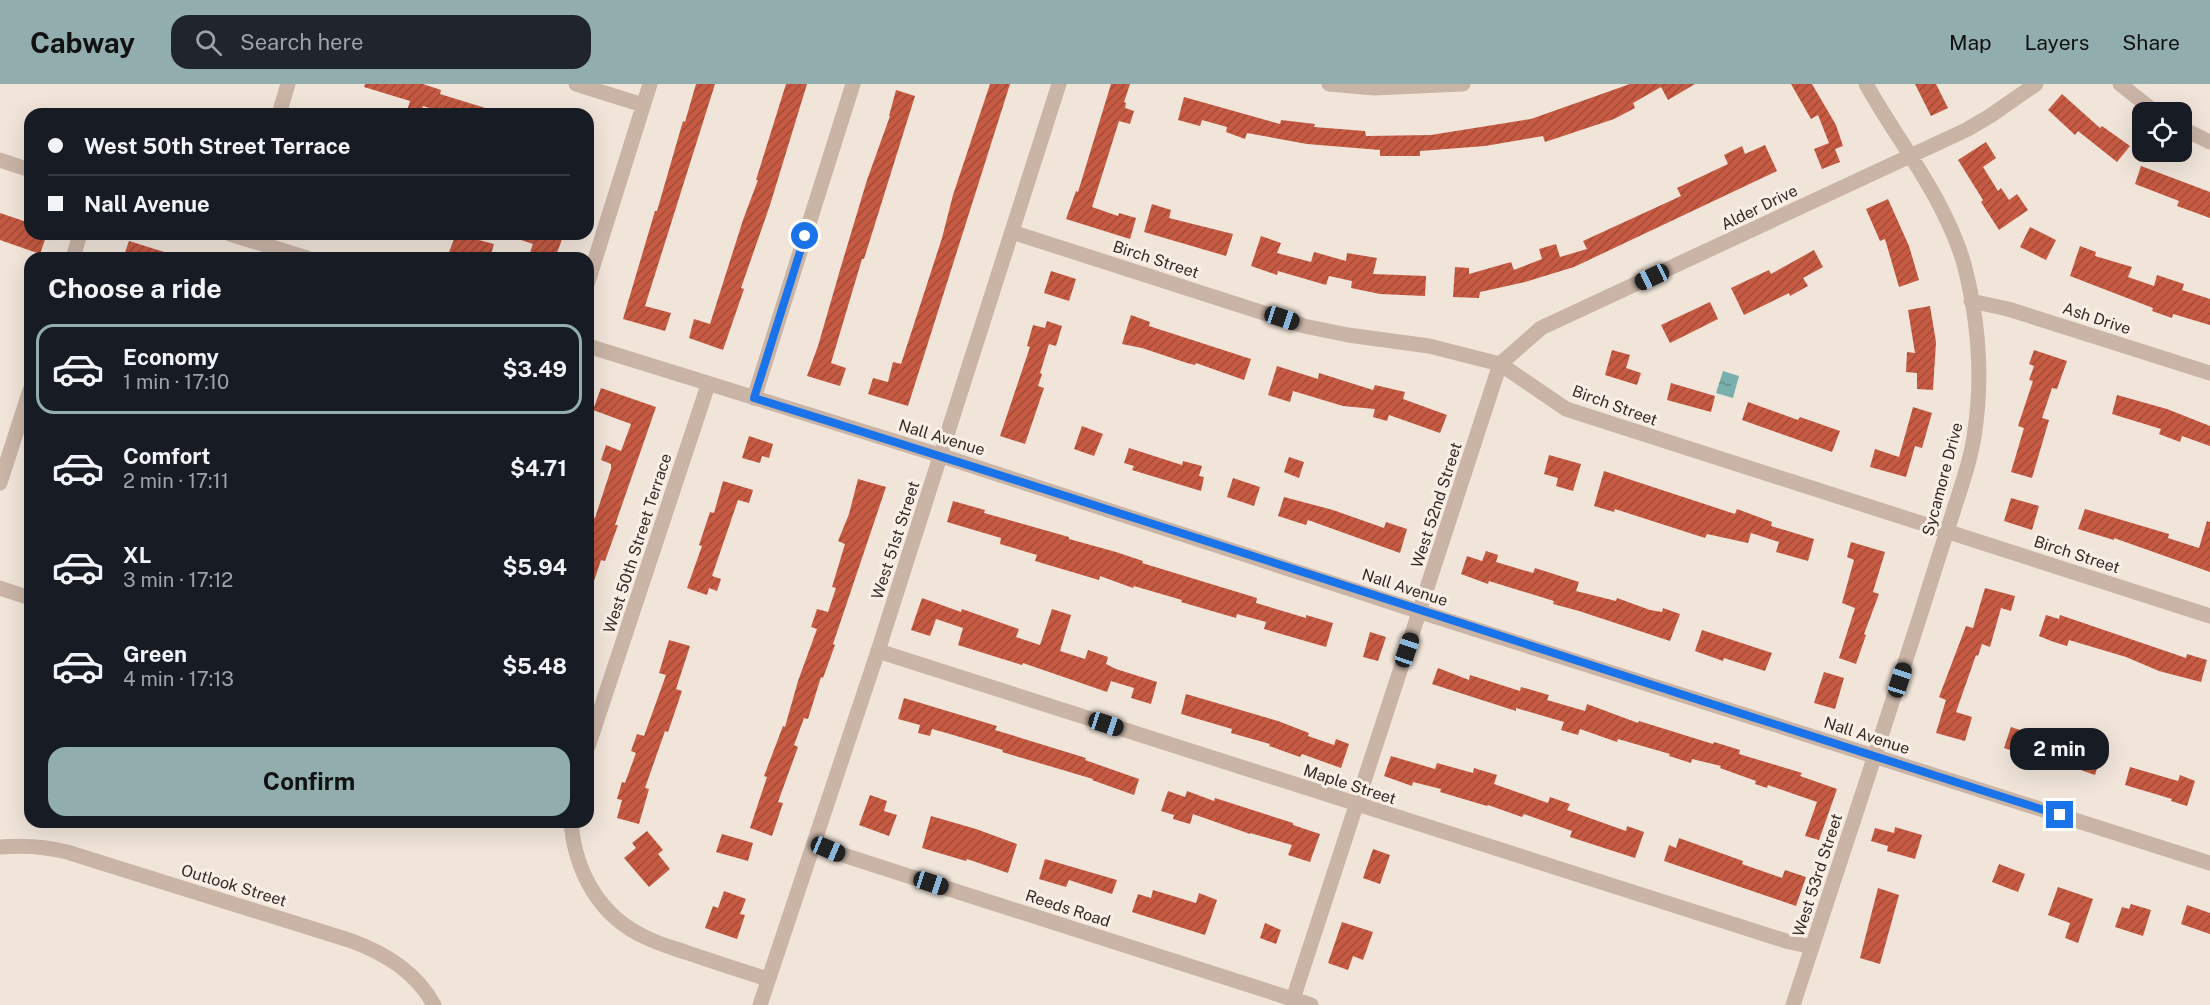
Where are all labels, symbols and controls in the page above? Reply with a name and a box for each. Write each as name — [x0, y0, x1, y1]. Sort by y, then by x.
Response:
search box — [171, 15, 591, 69]
text: Cabway — [30, 26, 135, 59]
icon: search — [192, 26, 225, 59]
text: Search here — [240, 29, 363, 55]
text: Map — [1949, 30, 1992, 55]
text: Layers — [2025, 30, 2089, 55]
text: Share — [2122, 30, 2180, 55]
map controls — [2132, 102, 2192, 162]
button: locate — [2132, 102, 2192, 162]
text: West 50th Street Terrace — [84, 133, 350, 159]
street label: Alder Drive — [1718, 181, 1801, 234]
text: Nall Avenue — [84, 191, 210, 217]
route start — [791, 222, 818, 249]
street label: Birch Street — [1110, 237, 1201, 282]
car — [1632, 261, 1672, 293]
text: Choose a ride — [48, 272, 222, 304]
street label: Ash Drive — [2060, 299, 2133, 338]
car — [1262, 304, 1302, 332]
icon: car — [51, 342, 105, 396]
text: Economy — [123, 344, 219, 370]
text: $3.49 — [503, 356, 567, 382]
text: 1 min · 17:10 — [123, 370, 229, 394]
street label: Birch Street — [1570, 381, 1660, 430]
street label: Nall Avenue — [896, 415, 987, 460]
street label: Sycamore Drive — [1918, 420, 1967, 538]
street label: West 52nd Street — [1407, 440, 1466, 570]
icon: car — [51, 441, 105, 495]
text: Comfort — [123, 443, 210, 469]
street label: West 50th Street Terrace — [599, 451, 676, 635]
text: $4.71 — [510, 455, 567, 481]
text: 2 min · 17:11 — [123, 469, 229, 493]
street label: West 51st Street — [867, 479, 924, 602]
street label: Birch Street — [2031, 532, 2122, 577]
icon: car — [51, 540, 105, 594]
text: XL — [123, 542, 151, 568]
text: $5.94 — [502, 554, 567, 580]
street label: Nall Avenue — [1360, 565, 1450, 610]
text: 3 min · 17:12 — [123, 568, 233, 592]
car — [1393, 630, 1421, 670]
icon: car — [51, 639, 105, 693]
text: Green — [123, 641, 187, 667]
text: $5.48 — [502, 653, 567, 679]
car — [1886, 660, 1914, 700]
text: 4 min · 17:13 — [123, 667, 234, 691]
car — [1086, 710, 1126, 738]
street label: Nall Avenue — [1822, 713, 1912, 758]
callout: 2 min — [2010, 728, 2110, 770]
text: 2 min — [2033, 737, 2086, 761]
button: Confirm — [48, 747, 570, 816]
street label: Maple Street — [1301, 761, 1399, 808]
route end — [2046, 801, 2073, 828]
street label: West 53rd Street — [1789, 811, 1846, 939]
car — [808, 834, 848, 864]
street label: Outlook Street — [179, 860, 289, 911]
car — [911, 869, 951, 897]
street label: Reeds Road — [1023, 886, 1113, 931]

